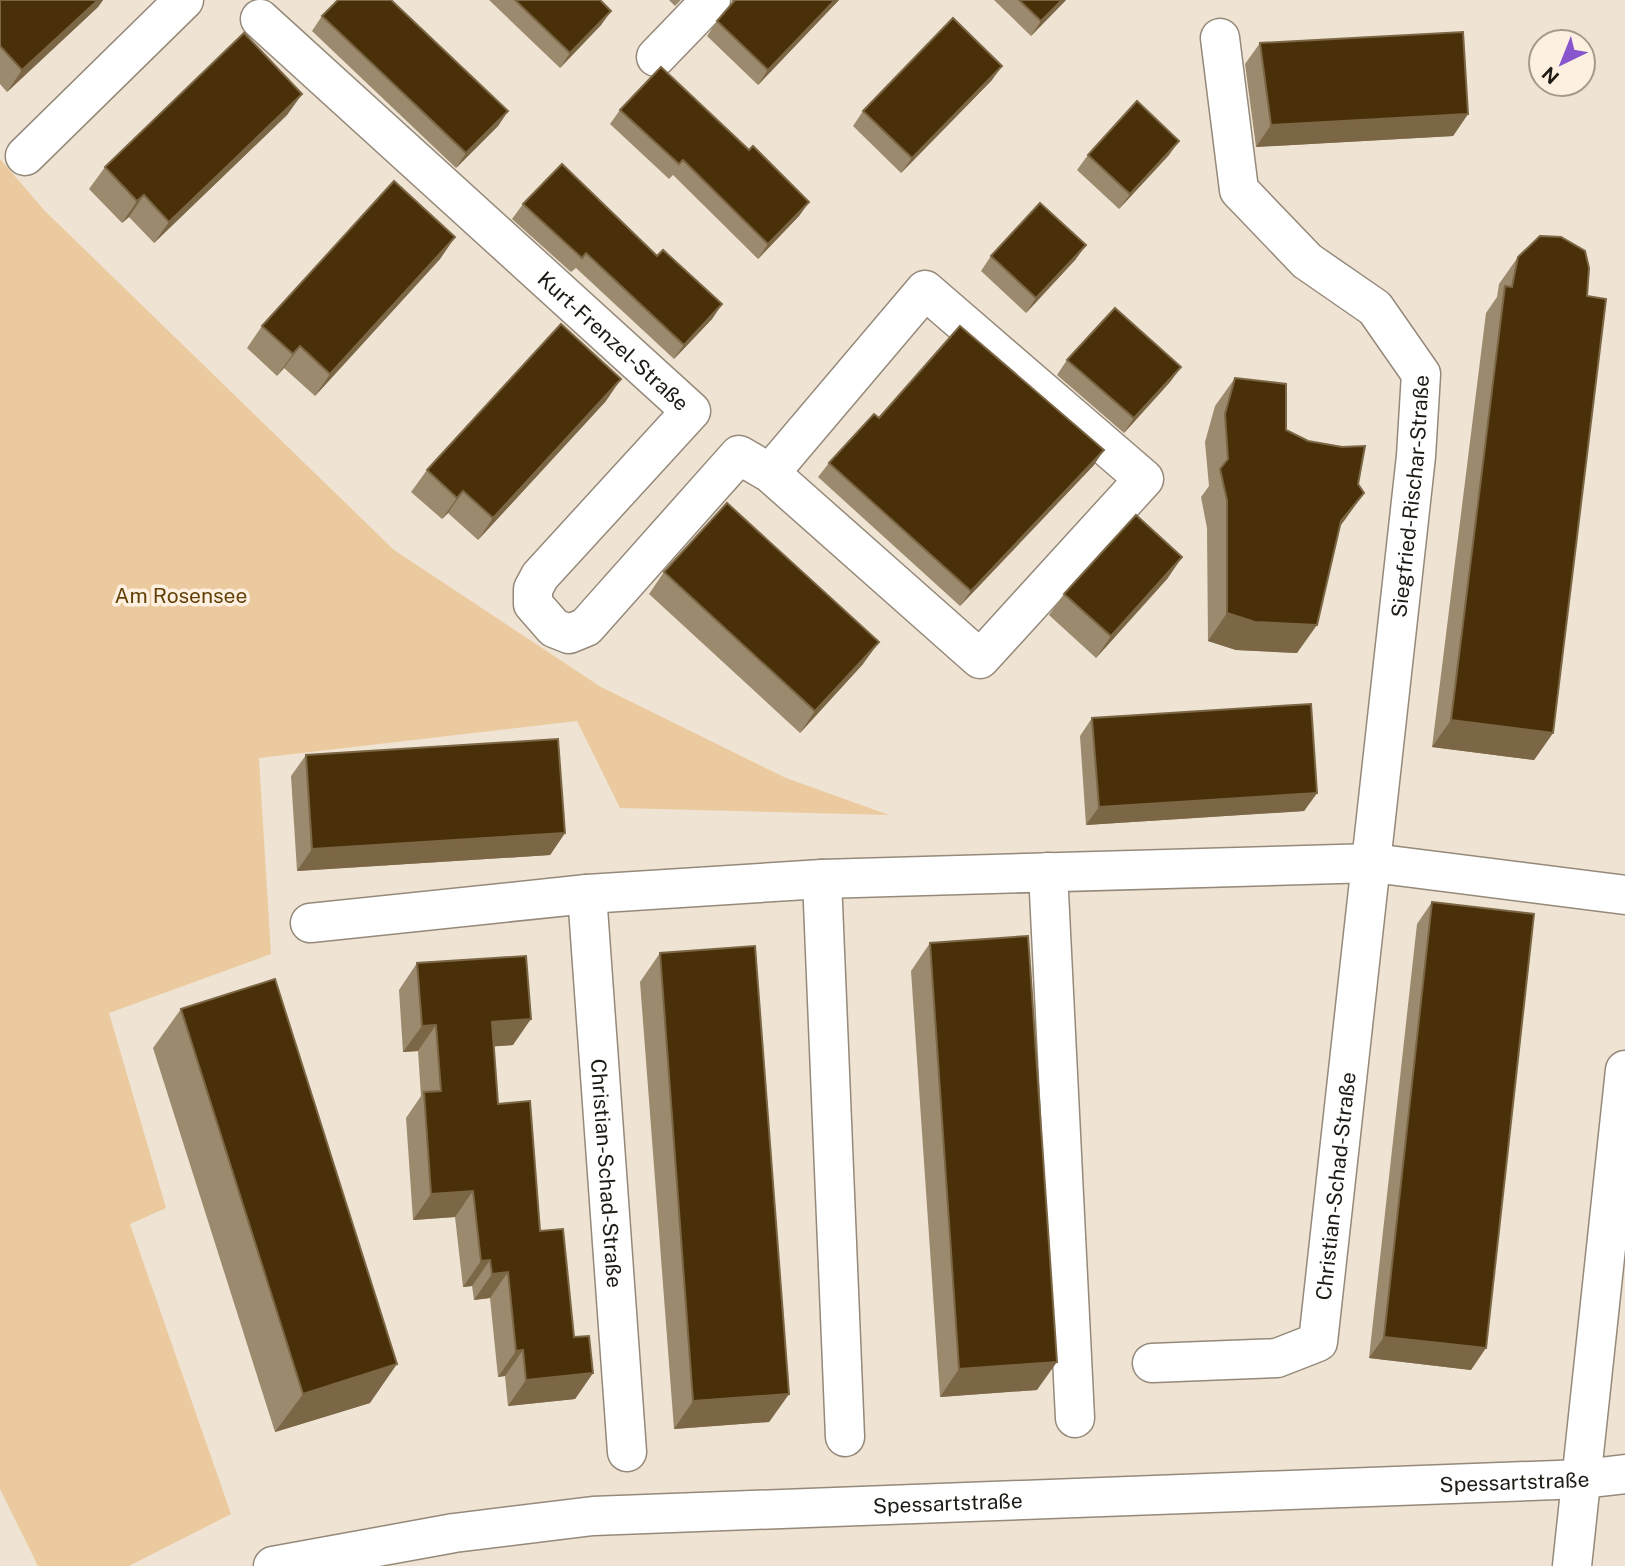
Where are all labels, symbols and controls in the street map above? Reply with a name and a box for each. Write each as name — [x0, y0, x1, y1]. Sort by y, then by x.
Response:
north arrow — [1527, 28, 1597, 98]
text: N — [1537, 62, 1563, 89]
street label: Kurt-Frenzel-Straße — [533, 266, 694, 415]
street label: Siegfried-Rischar-Straße — [1386, 374, 1433, 619]
park label: Am Rosensee — [115, 583, 247, 608]
street label: Christian-Schad-Straße — [586, 1058, 628, 1289]
street label: Christian-Schad-Straße — [1310, 1071, 1360, 1302]
street label: Spessartstraße — [1439, 1466, 1591, 1497]
street label: Spessartstraße — [872, 1487, 1023, 1518]

